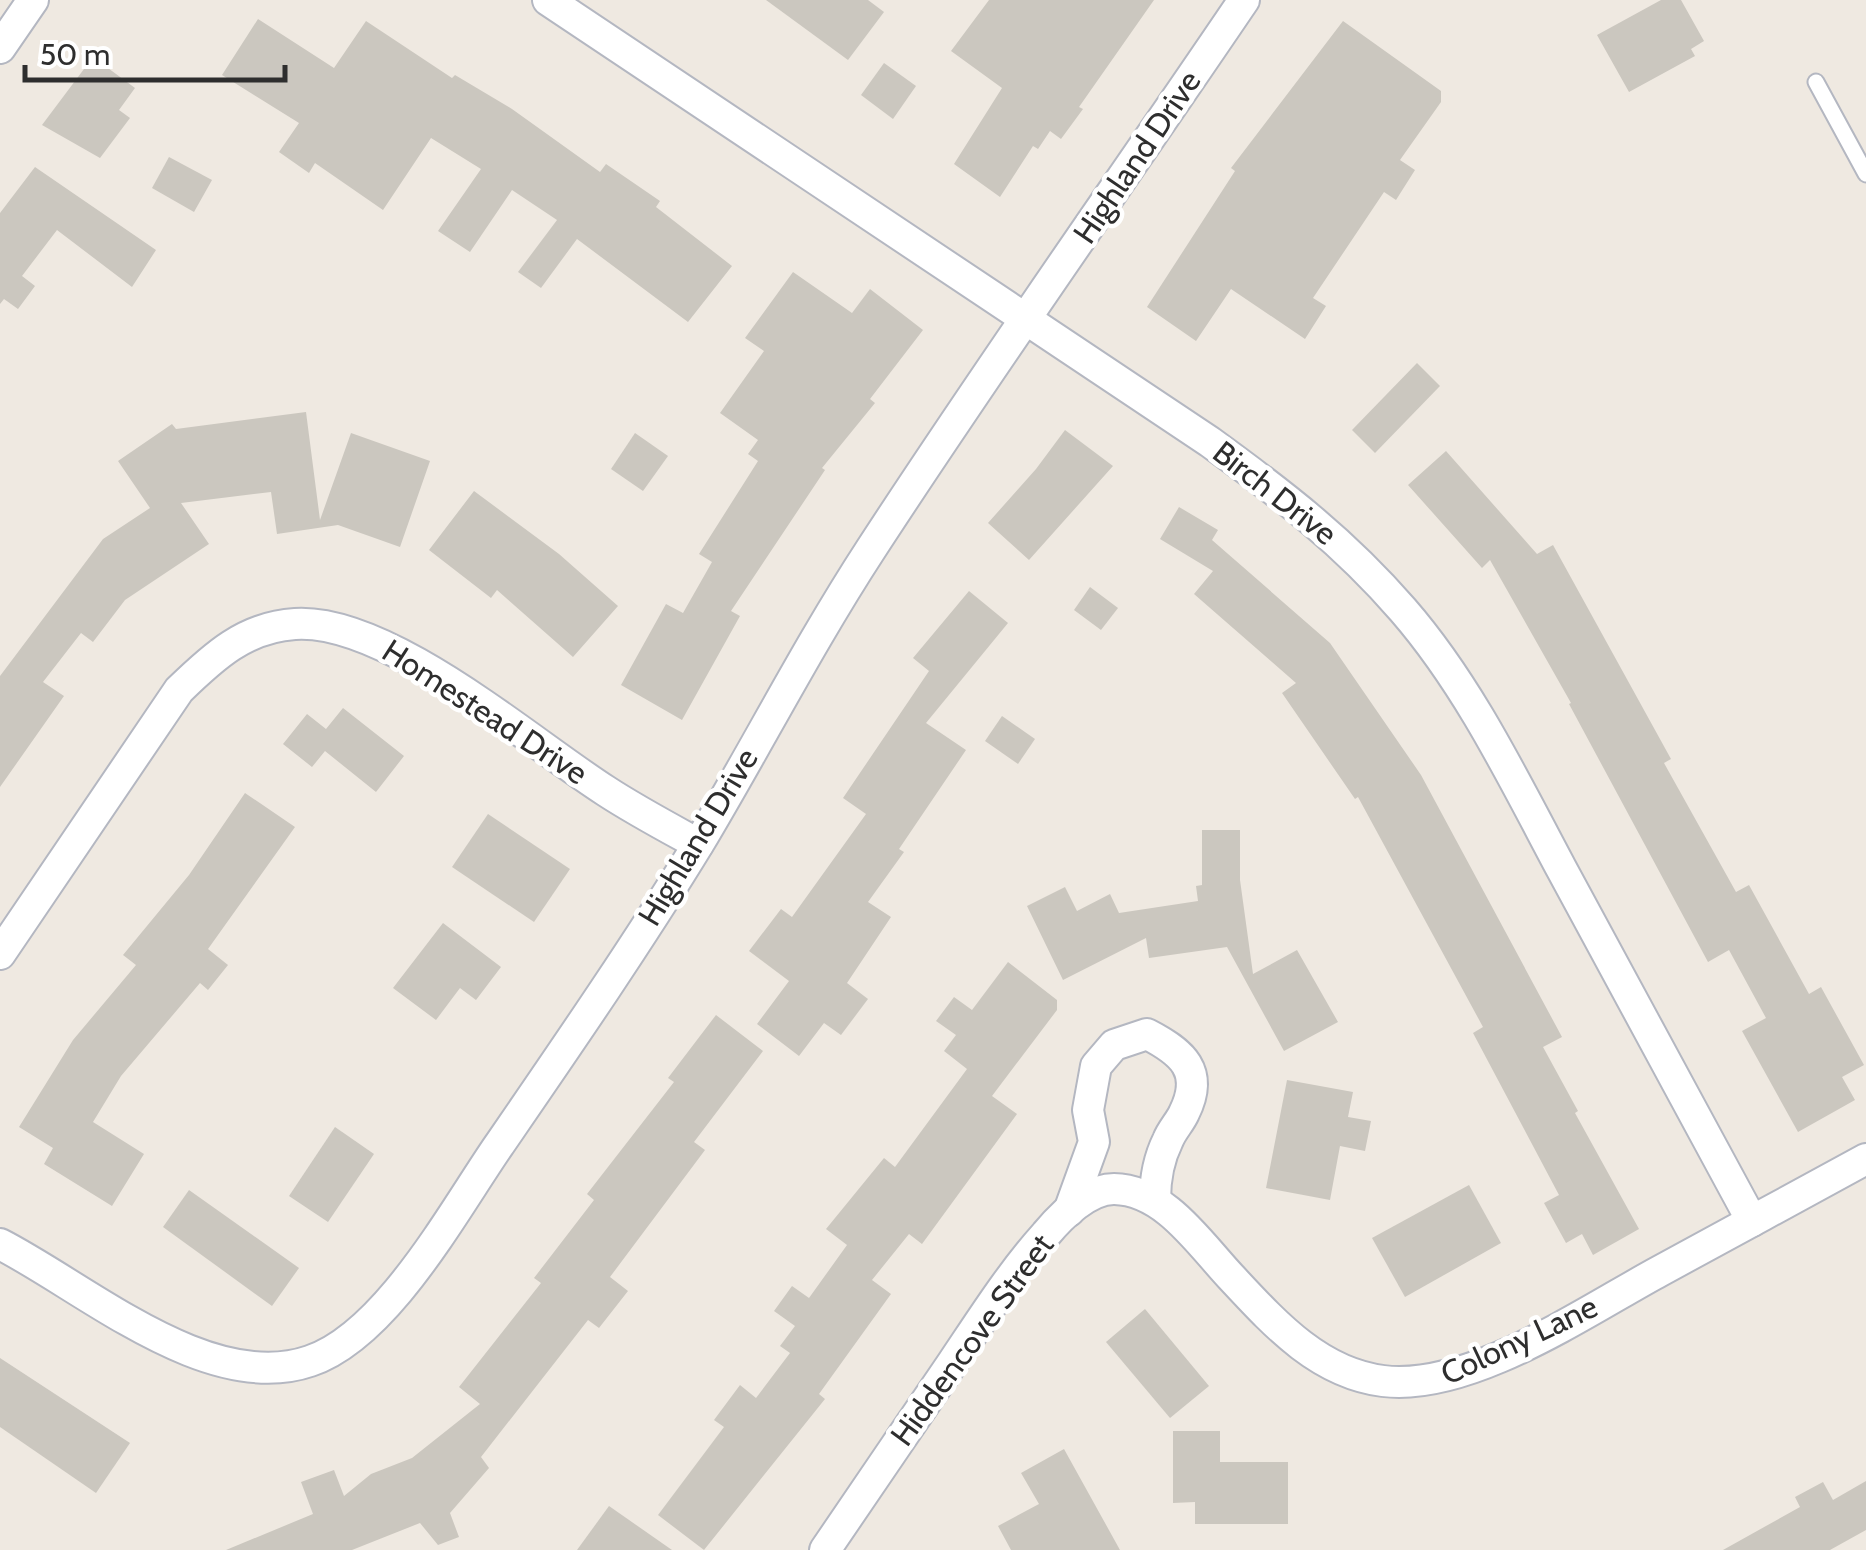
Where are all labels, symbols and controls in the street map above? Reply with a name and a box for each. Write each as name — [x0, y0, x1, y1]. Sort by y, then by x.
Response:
scale bar — [25, 20, 285, 82]
text: 50 m — [40, 36, 110, 73]
street label: Highland Drive — [1065, 63, 1209, 250]
street label: Birch Drive — [1206, 432, 1345, 553]
street label: Homestead Drive — [375, 631, 595, 792]
street label: Highland Drive — [629, 741, 766, 932]
street label: Hiddencove Street — [882, 1226, 1061, 1453]
street label: Colony Lane — [1434, 1286, 1603, 1393]

